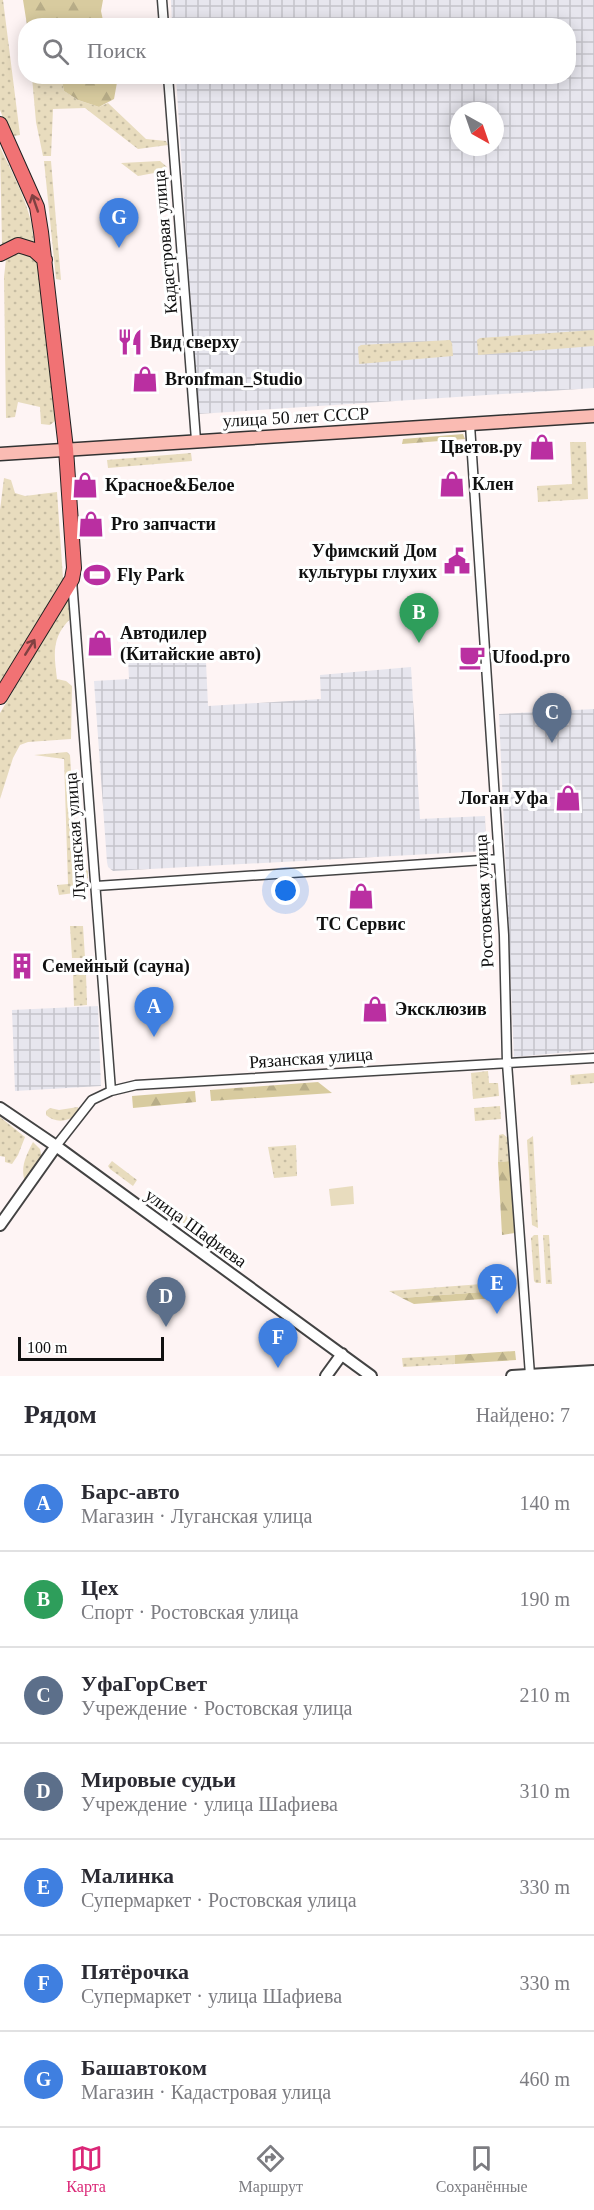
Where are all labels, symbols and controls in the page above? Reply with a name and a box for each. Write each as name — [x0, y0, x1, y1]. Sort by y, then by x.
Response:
search box — [18, 18, 576, 84]
icon: search — [39, 35, 72, 68]
text: Поиск — [87, 38, 146, 63]
north arrow — [450, 102, 504, 156]
street label: Кадастровая улица — [149, 169, 181, 315]
one-way arrow — [28, 194, 39, 213]
pin: G — [100, 198, 138, 248]
restaurant icon: Вид сверху — [115, 327, 145, 357]
place label: Вид сверху — [150, 332, 239, 352]
shop icon: Bronfman_Studio — [130, 364, 160, 394]
place label: Bronfman_Studio — [165, 369, 303, 389]
street label: улица 50 лет СССР — [222, 403, 370, 431]
shop icon: Цветов.ру — [527, 432, 557, 462]
place label: Цветов.ру — [440, 437, 522, 457]
shop icon: Клен — [437, 469, 467, 499]
shop icon: Красное&Белое — [70, 470, 100, 500]
place label: Клен — [472, 474, 514, 494]
place label: Красное&Белое — [105, 475, 234, 495]
shop icon: Pro запчасти — [76, 509, 106, 539]
place label: Pro запчасти — [111, 514, 216, 534]
place label: Уфимский Дом культуры глухих — [299, 541, 437, 582]
public building icon: Уфимский Дом культуры глухих — [442, 546, 472, 576]
sports icon: Fly Park — [82, 560, 112, 590]
place label: Fly Park — [117, 565, 185, 585]
pin: B — [400, 594, 438, 643]
place label: Автодилер (Китайские авто) — [120, 623, 261, 665]
shop icon: Автодилер (Китайские авто) — [85, 628, 115, 658]
one-way arrow — [25, 639, 37, 656]
cafe icon: Ufood.pro — [457, 642, 487, 672]
place label: Ufood.pro — [492, 647, 570, 667]
pin: C — [532, 694, 572, 743]
street label: Луганская улица — [61, 772, 89, 900]
shop icon: Логан Уфа — [553, 783, 583, 813]
place label: Логан Уфа — [459, 788, 548, 808]
street label: Ростовская улица — [471, 834, 497, 968]
your location — [271, 876, 300, 905]
shop icon: ТС Сервис — [346, 881, 376, 911]
place label: ТС Сервис — [317, 914, 405, 934]
building icon: Семейный (сауна) — [7, 951, 37, 981]
place label: Семейный (сауна) — [42, 956, 190, 977]
pin: A — [134, 988, 174, 1037]
shop icon: Эксклюзив — [360, 994, 390, 1024]
place label: Эксклюзив — [395, 999, 487, 1019]
street label: Рязанская улица — [248, 1044, 374, 1072]
street label: улица Шафиева — [141, 1184, 251, 1272]
pin: E — [478, 1264, 516, 1314]
pin: D — [146, 1278, 186, 1327]
pin: F — [258, 1318, 298, 1368]
scale bar — [18, 1334, 164, 1362]
text: 100 m — [27, 1339, 67, 1356]
text: Рядом — [24, 1400, 97, 1429]
text: Найдено: 7 — [476, 1404, 570, 1426]
text: Барс-авто — [81, 1479, 180, 1504]
text: A — [36, 1492, 51, 1514]
text: 140 m — [519, 1492, 570, 1514]
text: Магазин · Луганская улица — [81, 1505, 312, 1527]
text: Цех — [81, 1575, 118, 1600]
text: B — [37, 1588, 50, 1610]
text: 190 m — [519, 1588, 570, 1610]
text: Спорт · Ростовская улица — [81, 1601, 299, 1623]
text: УфаГорСвет — [81, 1671, 207, 1696]
text: C — [36, 1684, 51, 1706]
text: 210 m — [519, 1684, 570, 1706]
text: Учреждение · Ростовская улица — [81, 1697, 352, 1719]
text: Мировые судьи — [81, 1767, 236, 1792]
text: D — [36, 1780, 51, 1802]
text: 310 m — [519, 1780, 570, 1802]
text: Учреждение · улица Шафиева — [81, 1793, 338, 1815]
text: Малинка — [81, 1863, 174, 1888]
text: E — [37, 1876, 50, 1898]
text: 330 m — [519, 1876, 570, 1898]
text: Супермаркет · Ростовская улица — [81, 1889, 357, 1911]
text: Пятёрочка — [81, 1959, 189, 1984]
text: F — [37, 1972, 50, 1994]
text: 330 m — [519, 1972, 570, 1994]
text: Супермаркет · улица Шафиева — [81, 1985, 342, 2007]
text: Башавтоком — [81, 2055, 207, 2080]
text: G — [36, 2068, 51, 2090]
text: 460 m — [519, 2068, 570, 2090]
text: Магазин · Кадастровая улица — [81, 2081, 331, 2103]
tab: Карта — [66, 2142, 106, 2196]
tab: Маршрут — [239, 2142, 303, 2196]
tab: Сохранённые — [436, 2142, 528, 2196]

